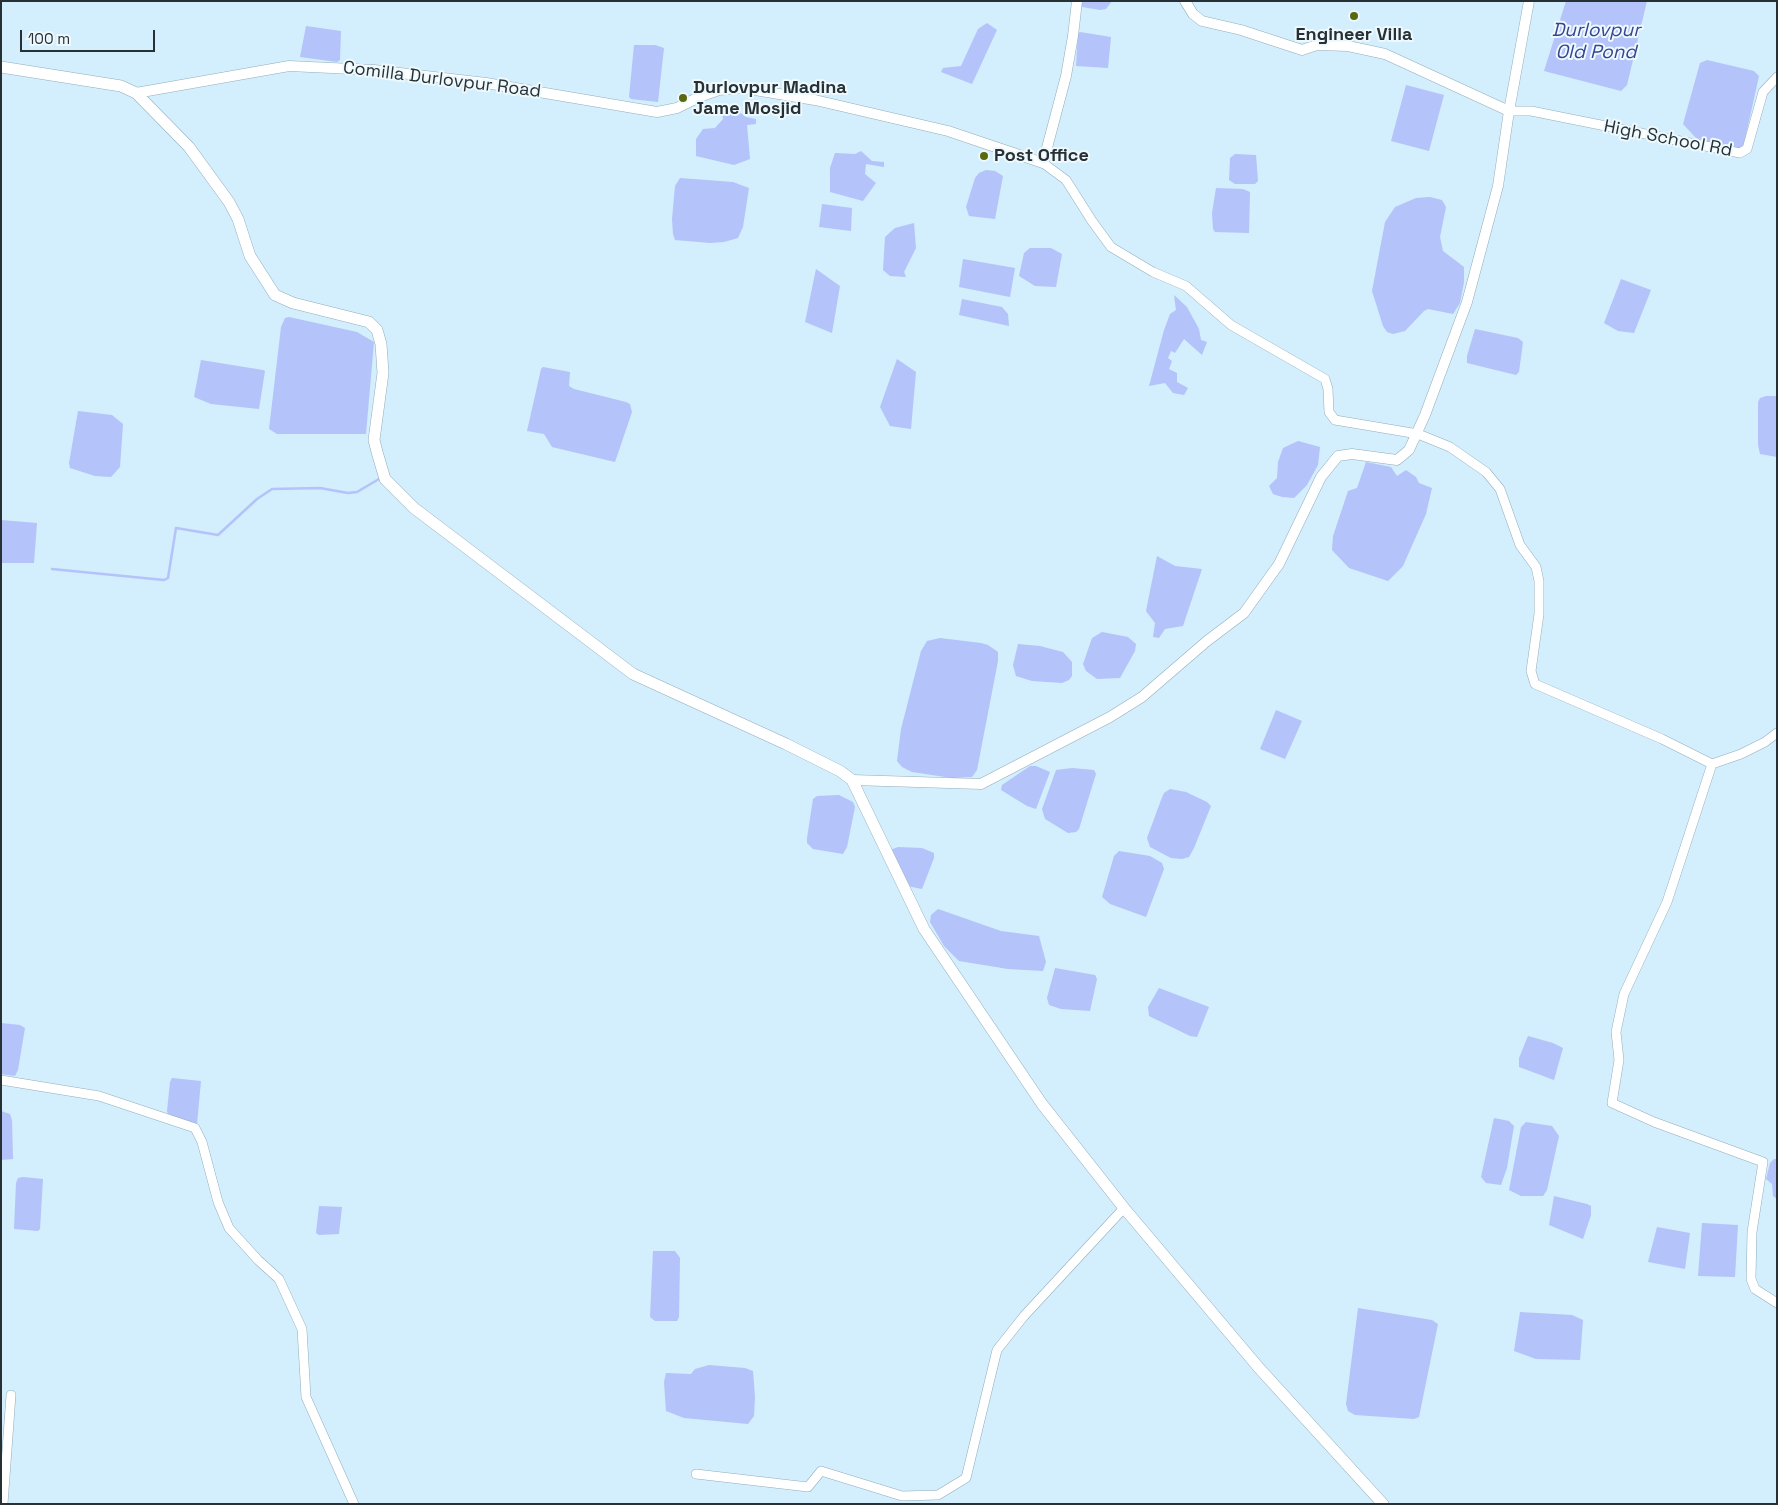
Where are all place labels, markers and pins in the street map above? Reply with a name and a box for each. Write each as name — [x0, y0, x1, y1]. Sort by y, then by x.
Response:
marker: Engineer Villa — [1348, 10, 1360, 22]
place label: Engineer Villa — [1296, 24, 1412, 46]
place label: Durlovpur Madina Jame Mosjid — [693, 77, 847, 120]
marker: Durlovpur Madina Jame Mosjid — [677, 92, 689, 104]
place label: Post Office — [994, 145, 1089, 167]
marker: Post Office — [978, 150, 990, 162]

